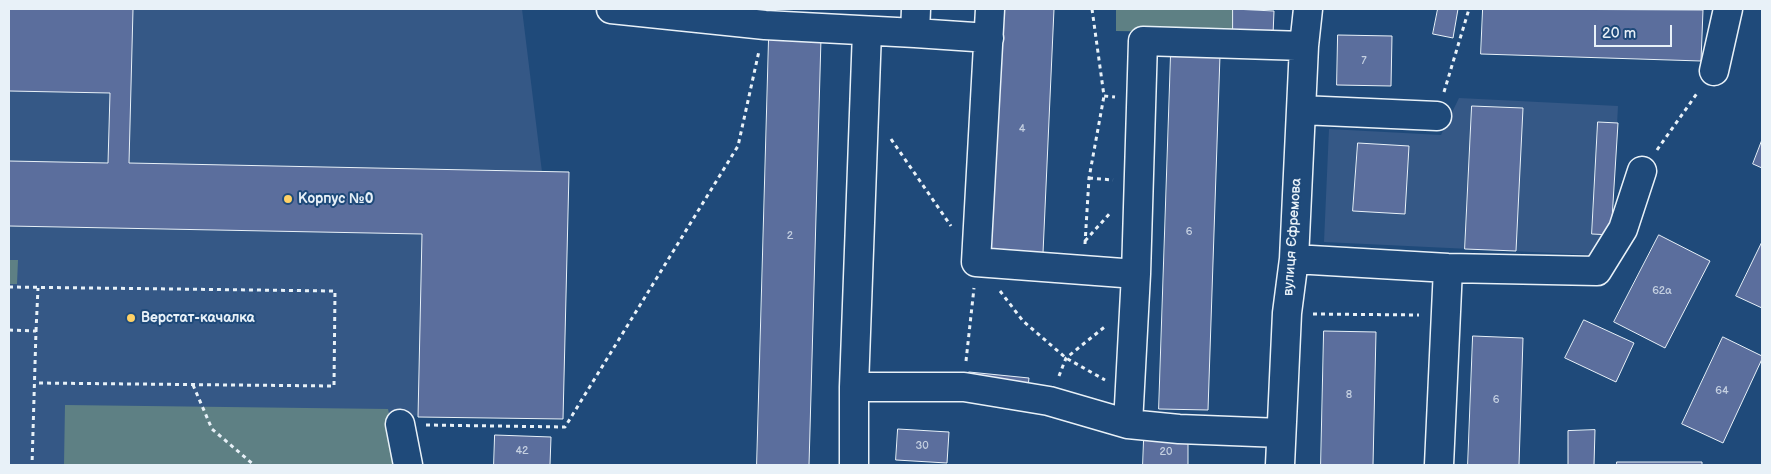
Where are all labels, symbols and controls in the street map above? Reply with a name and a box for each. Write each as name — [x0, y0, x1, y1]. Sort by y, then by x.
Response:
scale bar — [1596, 15, 1674, 47]
text: 20 m — [1602, 24, 1636, 43]
house number: 7 — [1361, 54, 1367, 68]
house number: 4 — [1019, 122, 1025, 136]
street label: вулиця Єфремова — [1280, 177, 1306, 297]
place label: Корпус №0 — [298, 191, 373, 207]
marker: Корпус №0 — [282, 193, 294, 205]
house number: 6 — [1186, 225, 1192, 239]
house number: 2 — [787, 229, 793, 243]
house number: 62а — [1652, 284, 1672, 298]
place label: Верстат-качалка — [141, 310, 255, 326]
marker: Верстат-качалка — [125, 312, 137, 324]
house number: 64 — [1715, 384, 1729, 398]
house number: 8 — [1346, 388, 1352, 402]
house number: 6 — [1493, 393, 1499, 407]
house number: 30 — [915, 439, 929, 453]
house number: 42 — [515, 444, 529, 458]
house number: 20 — [1160, 445, 1172, 459]

